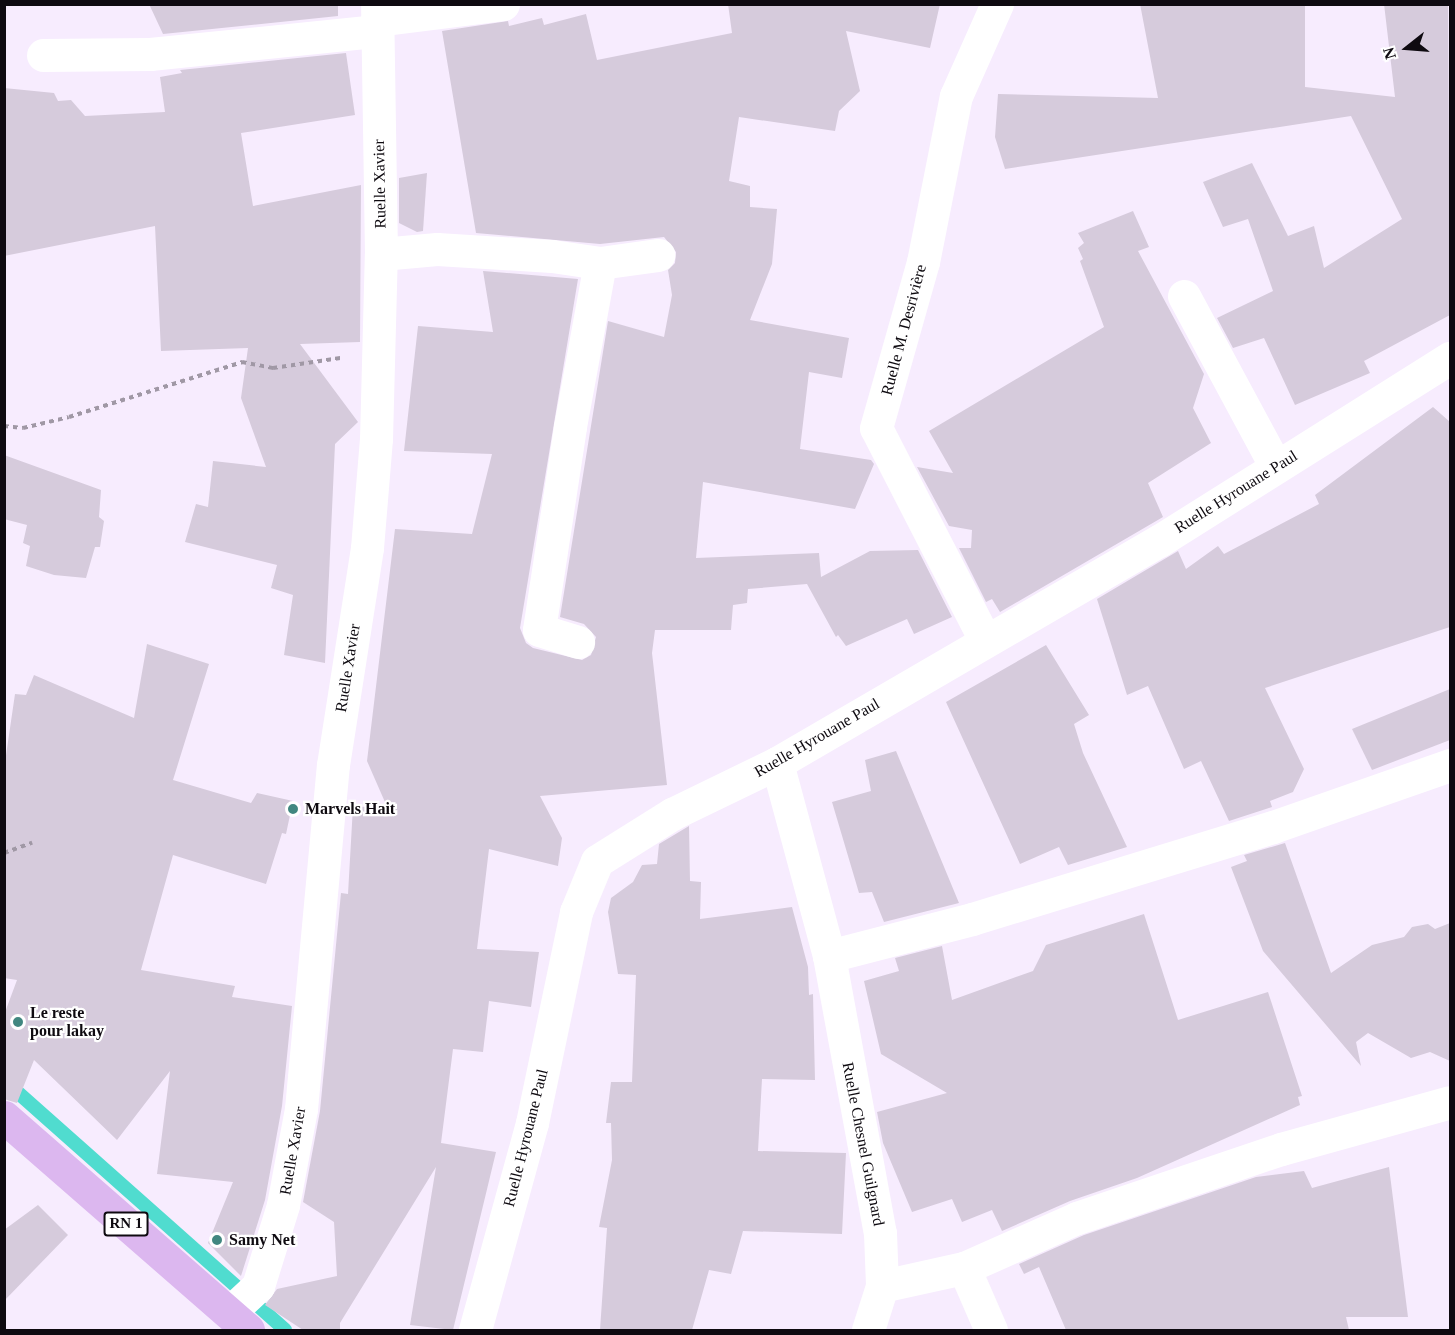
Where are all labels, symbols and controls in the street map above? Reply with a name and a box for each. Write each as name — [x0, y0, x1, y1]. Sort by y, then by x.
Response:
north arrow — [1377, 18, 1437, 78]
text: N — [1379, 45, 1399, 61]
street label: Ruelle Xavier — [370, 139, 390, 229]
street label: Ruelle M. Desrivière — [877, 262, 931, 398]
street label: Ruelle Hyrouane Paul — [1171, 446, 1301, 538]
street label: Ruelle Xavier — [332, 622, 364, 714]
street label: Ruelle Hyrouane Paul — [751, 694, 883, 782]
place label: Marvels Hait — [305, 799, 395, 819]
marker: Marvels Hait — [286, 802, 300, 816]
place label: Le reste pour lakay — [30, 1003, 104, 1041]
marker: Le reste pour lakay — [11, 1015, 25, 1029]
street label: Ruelle Chesnel Guilgnard — [838, 1061, 888, 1227]
street label: Ruelle Hyrouane Paul — [500, 1067, 552, 1209]
street label: Ruelle Xavier — [276, 1105, 310, 1197]
road number: RN 1 — [104, 1212, 148, 1236]
place label: Samy Net — [229, 1230, 295, 1250]
marker: Samy Net — [210, 1233, 224, 1247]

